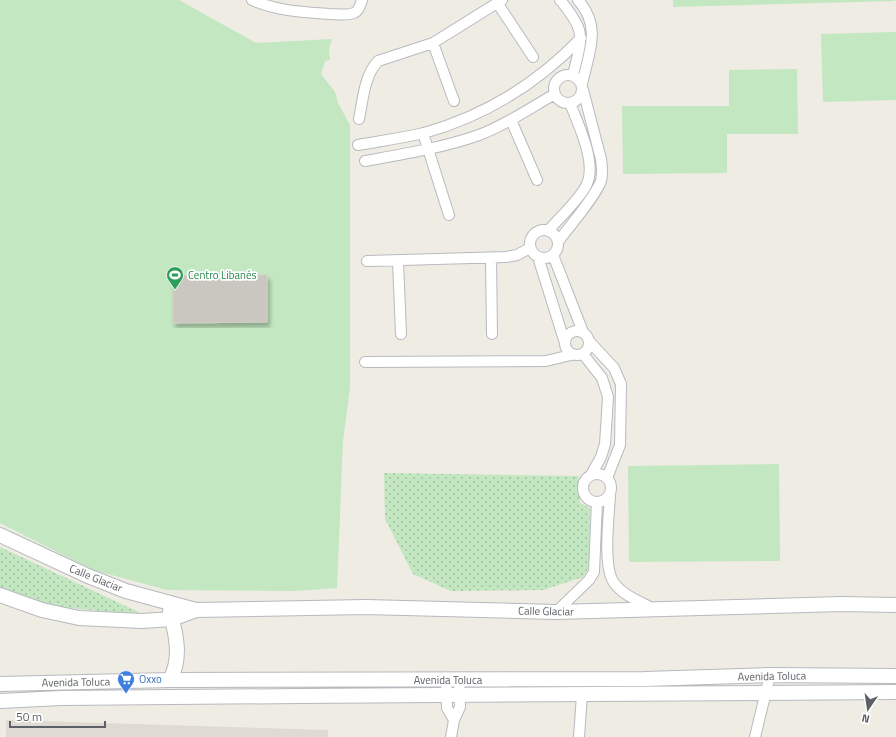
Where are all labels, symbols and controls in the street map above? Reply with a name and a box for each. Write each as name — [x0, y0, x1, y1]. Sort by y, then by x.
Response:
sports icon: Centro Libanés — [165, 265, 185, 290]
place label: Centro Libanés — [188, 267, 257, 283]
street label: Calle Glaciar — [67, 560, 125, 596]
street label: Calle Glaciar — [518, 603, 574, 619]
street label: Avenida Toluca — [738, 667, 807, 685]
supermarket icon: Oxxo — [116, 669, 136, 694]
place label: Oxxo — [139, 671, 162, 687]
street label: Avenida Toluca — [414, 672, 483, 688]
street label: Avenida Toluca — [42, 673, 111, 691]
north arrow — [848, 689, 888, 729]
scale bar — [10, 703, 105, 729]
text: 50 m — [16, 707, 42, 726]
text: N — [860, 710, 871, 727]

